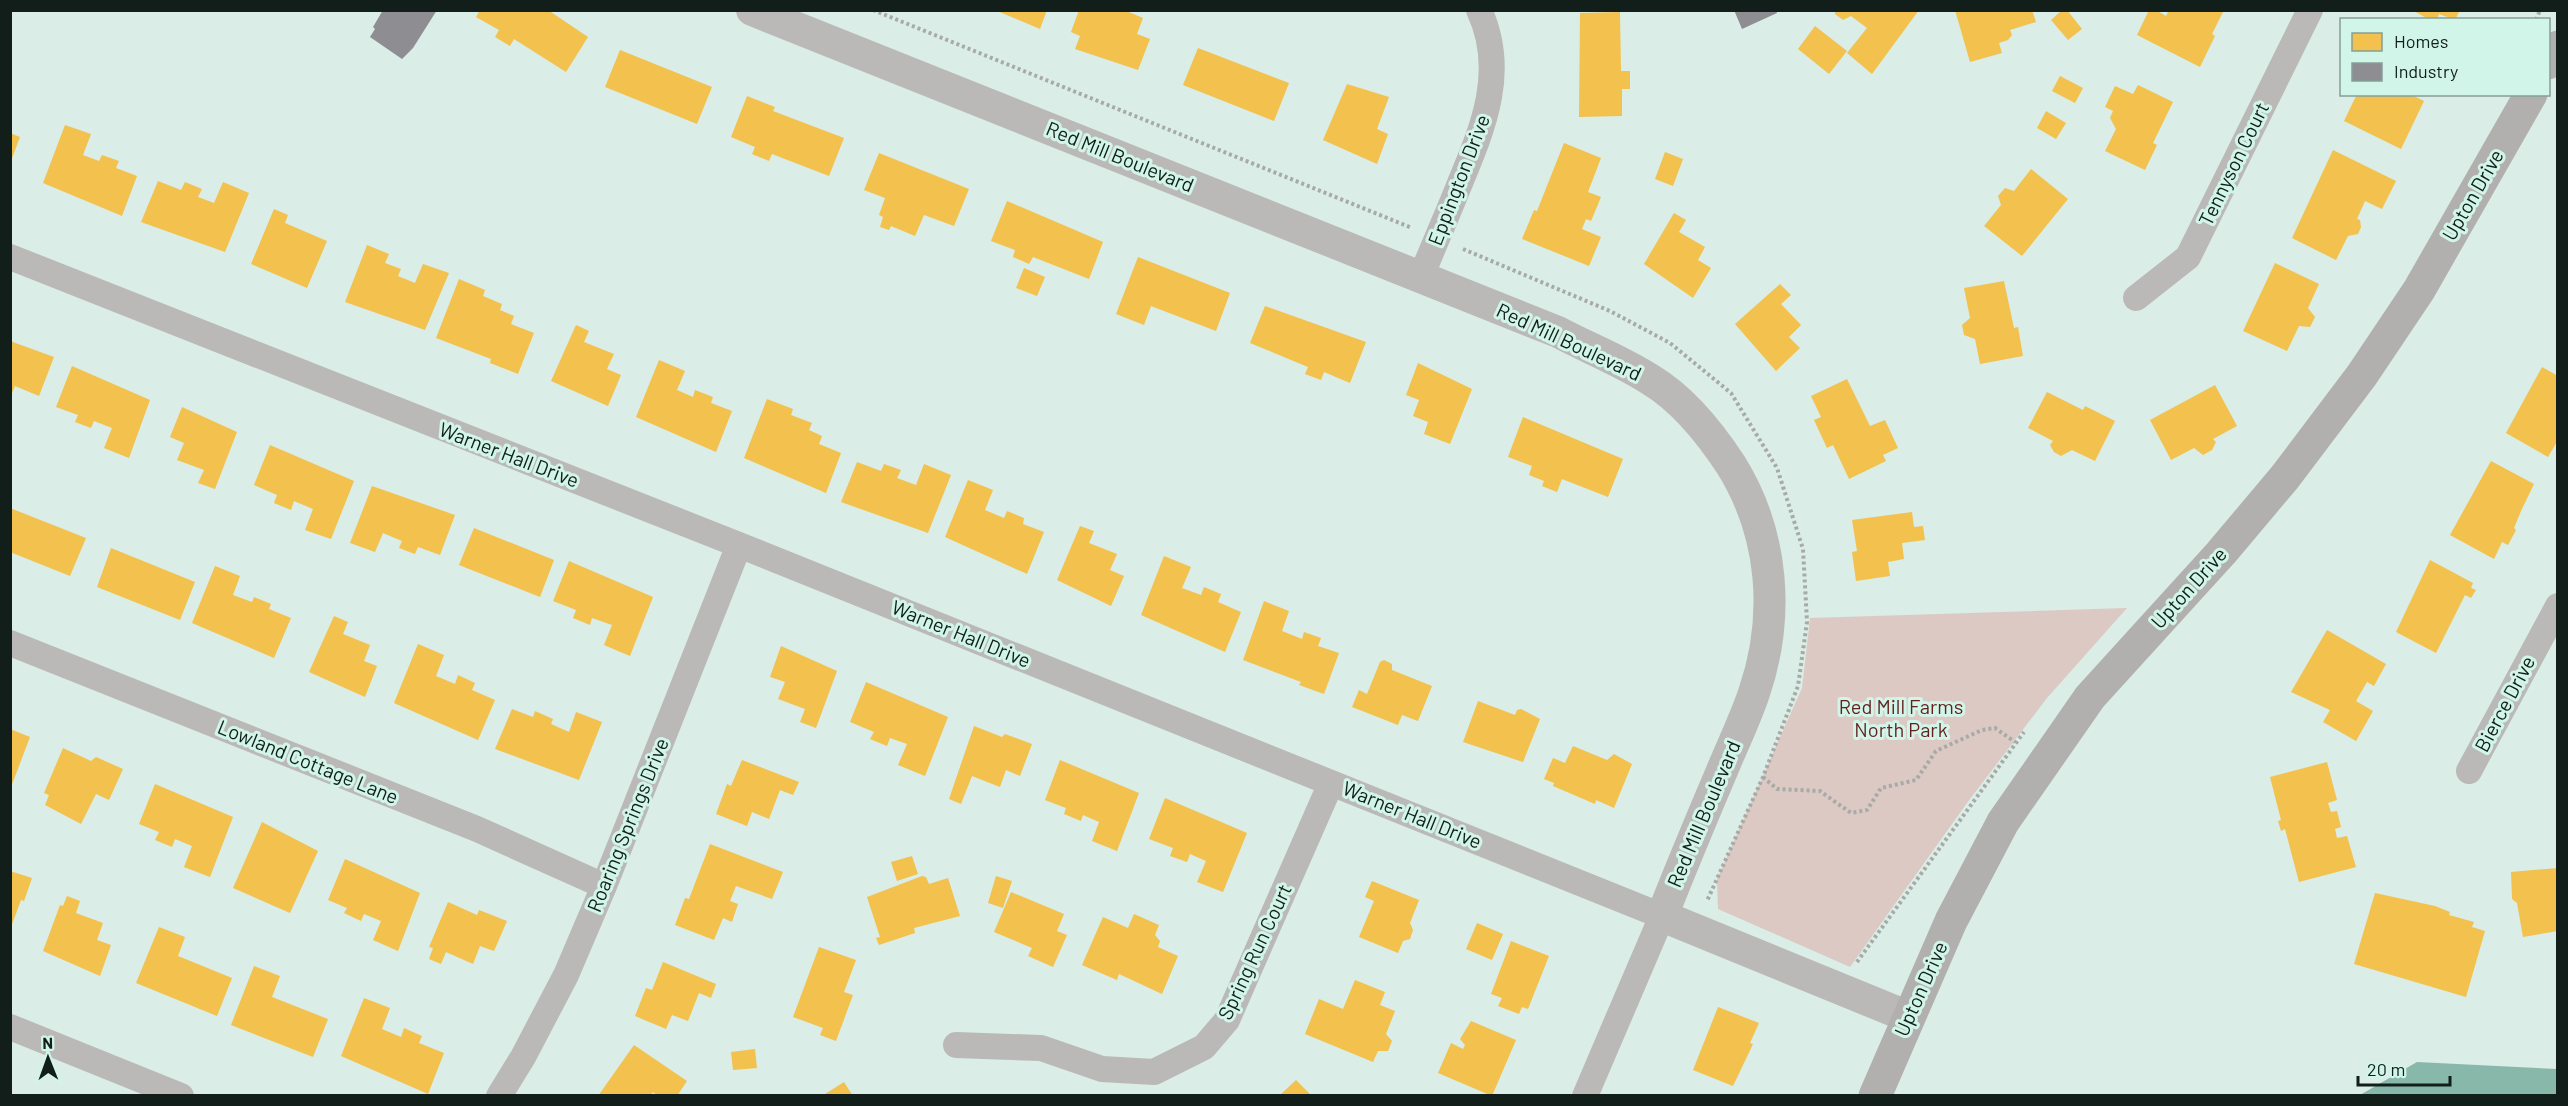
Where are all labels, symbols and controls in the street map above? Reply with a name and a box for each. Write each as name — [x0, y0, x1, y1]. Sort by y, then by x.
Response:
legend — [2340, 18, 2550, 96]
text: Homes — [2394, 30, 2448, 52]
text: Industry — [2394, 60, 2458, 82]
street label: Tennyson Court — [2193, 98, 2273, 229]
street label: Eppington Drive — [1422, 111, 1494, 248]
street label: Red Mill Boulevard — [1043, 116, 1198, 197]
street label: Upton Drive — [2436, 145, 2508, 244]
street label: Red Mill Boulevard — [1493, 297, 1646, 385]
street label: Warner Hall Drive — [436, 416, 583, 492]
street label: Upton Drive — [2145, 542, 2231, 633]
street label: Warner Hall Drive — [888, 594, 1034, 672]
street label: Bierce Drive — [2469, 652, 2539, 756]
park label: Red Mill Farms North Park — [1839, 694, 1963, 741]
street label: Lowland Cottage Lane — [215, 714, 402, 808]
street label: Roaring Springs Drive — [581, 734, 673, 915]
street label: Red Mill Boulevard — [1661, 737, 1745, 891]
street label: Warner Hall Drive — [1339, 775, 1485, 853]
street label: Spring Run Court — [1212, 880, 1296, 1023]
street label: Upton Drive — [1889, 937, 1952, 1040]
north arrow — [18, 1028, 78, 1088]
text: N — [42, 1033, 53, 1052]
scale bar — [2358, 1049, 2450, 1087]
text: 20 m — [2367, 1058, 2405, 1080]

